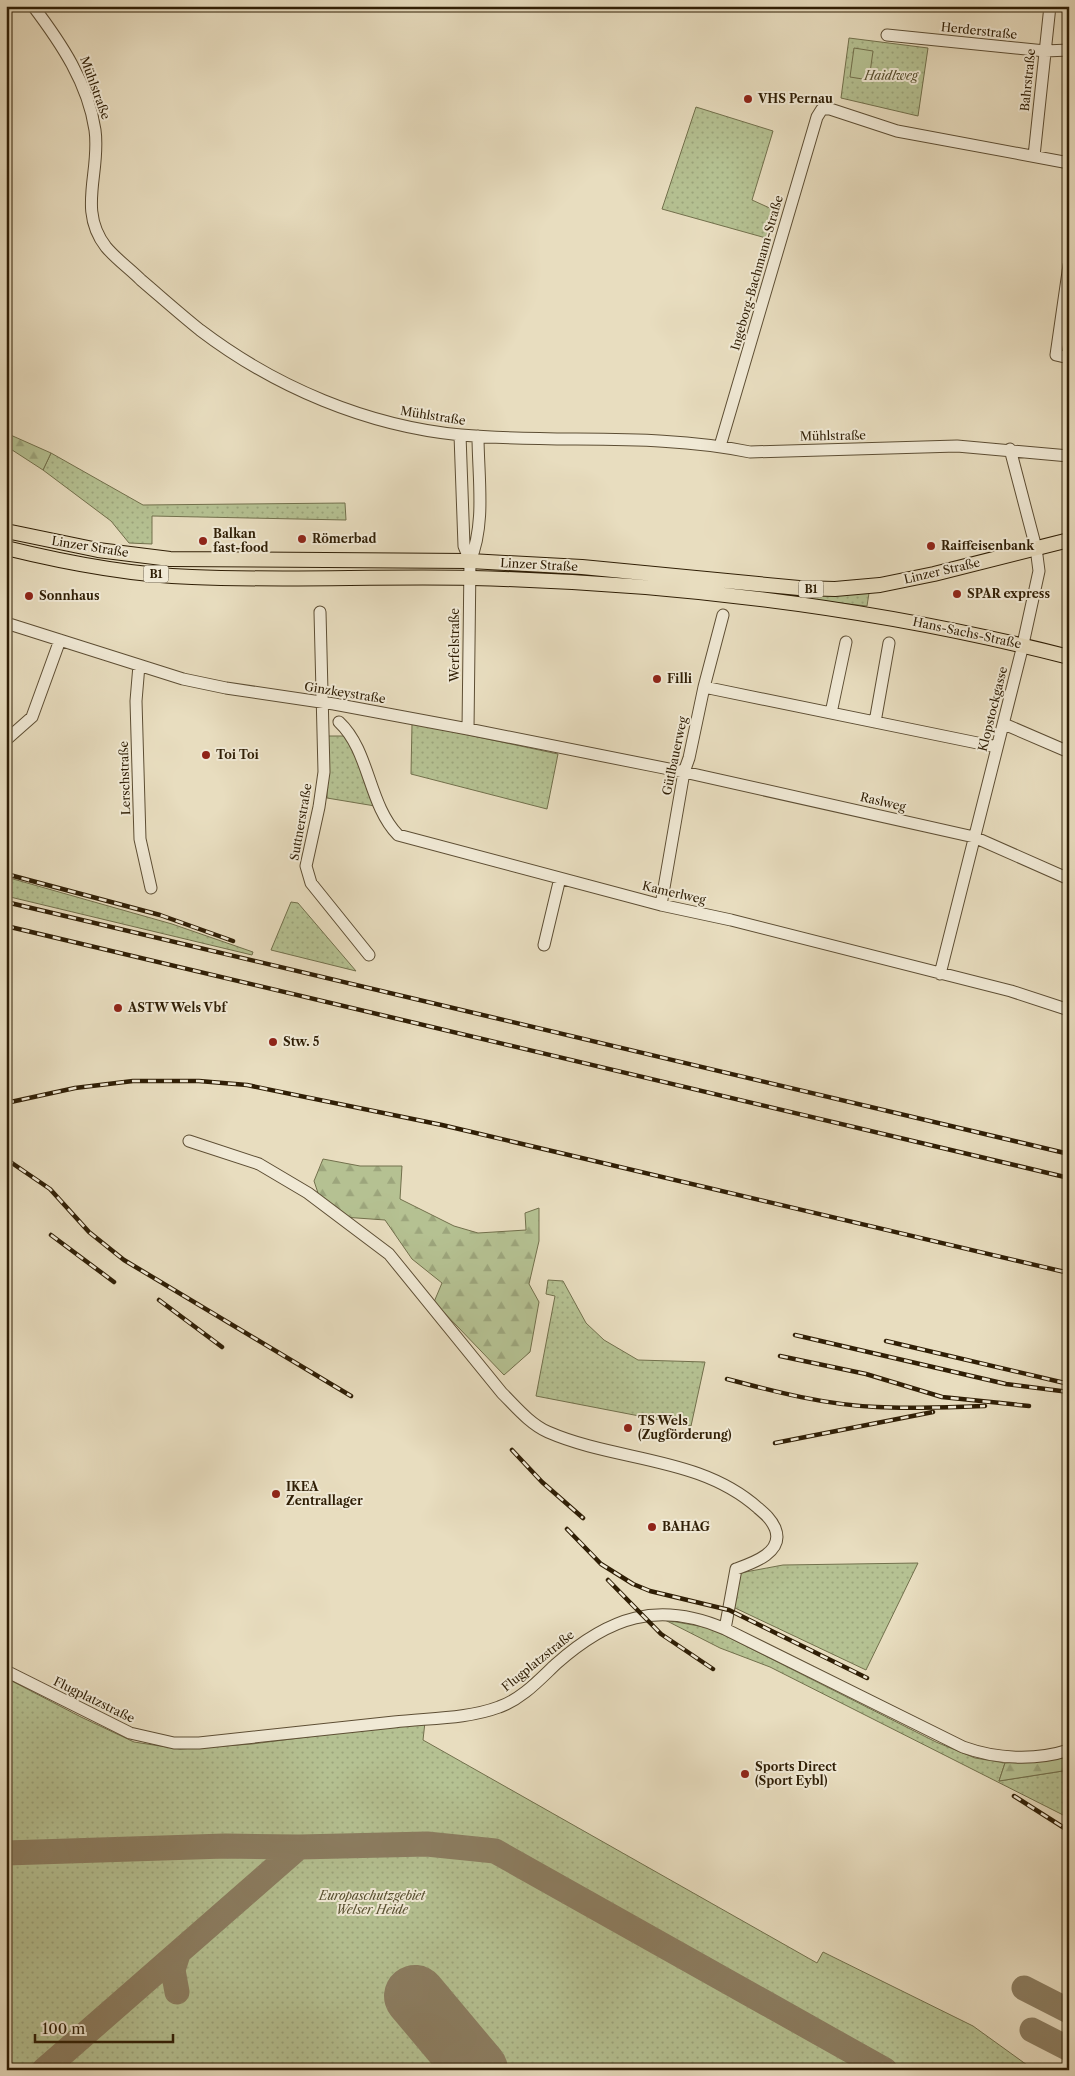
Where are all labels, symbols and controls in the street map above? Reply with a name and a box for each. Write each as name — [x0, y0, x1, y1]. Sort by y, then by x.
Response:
street label: Herderstraße — [940, 19, 1018, 42]
street label: Bahrstraße — [1017, 48, 1038, 112]
street label: Mühlstraße — [77, 54, 114, 122]
park label: Haidlweg — [863, 68, 920, 83]
place label: VHS Pernau — [757, 91, 833, 106]
marker: VHS Pernau — [742, 93, 754, 105]
street label: Ingeborg-Bachmann-Straße — [727, 193, 786, 352]
street label: Mühlstraße — [399, 403, 467, 428]
street label: Mühlstraße — [800, 427, 866, 444]
place label: Balkan fast-food — [213, 526, 269, 555]
place label: Römerbad — [312, 531, 377, 546]
street label: Linzer Straße — [50, 533, 130, 560]
marker: Römerbad — [296, 533, 308, 545]
marker: Balkan fast-food — [197, 535, 209, 547]
place label: Raiffeisenbank — [941, 538, 1035, 553]
marker: Raiffeisenbank — [925, 540, 937, 552]
street label: Linzer Straße — [902, 554, 982, 587]
street label: Linzer Straße — [500, 555, 579, 574]
road number: B1 — [144, 566, 168, 582]
road number: B1 — [798, 580, 824, 598]
place label: SPAR express — [967, 586, 1050, 601]
place label: Sonnhaus — [39, 588, 100, 603]
marker: SPAR express — [951, 588, 963, 600]
marker: Sonnhaus — [23, 590, 35, 602]
street label: Werfelstraße — [447, 608, 462, 683]
street label: Hans-Sachs-Straße — [911, 614, 1023, 651]
street label: Klopstockgasse — [975, 664, 1010, 753]
place label: Filli — [667, 671, 693, 686]
marker: Filli — [651, 673, 663, 685]
street label: Ginzkeystraße — [303, 679, 387, 706]
street label: Gütlbauerweg — [659, 715, 690, 797]
street label: Lerschstraße — [116, 740, 133, 815]
place label: Toi Toi — [216, 747, 260, 762]
marker: Toi Toi — [200, 749, 212, 761]
street label: Suttnerstraße — [286, 782, 315, 862]
street label: Raslweg — [859, 789, 908, 814]
street label: Kamerlweg — [641, 878, 708, 907]
place label: ASTW Wels Vbf — [127, 1000, 228, 1015]
marker: ASTW Wels Vbf — [112, 1002, 124, 1014]
place label: Stw. 5 — [283, 1034, 320, 1049]
marker: Stw. 5 — [267, 1036, 279, 1048]
place label: TS Wels (Zugförderung) — [638, 1413, 732, 1442]
marker: TS Wels (Zugförderung) — [622, 1422, 634, 1434]
place label: IKEA Zentrallager — [286, 1479, 363, 1508]
marker: IKEA Zentrallager — [270, 1488, 282, 1500]
place label: BAHAG — [662, 1519, 710, 1534]
marker: BAHAG — [646, 1521, 658, 1533]
street label: Flugplatzstraße — [499, 1627, 577, 1694]
street label: Flugplatzstraße — [51, 1673, 138, 1726]
place label: Sports Direct (Sport Eybl) — [755, 1759, 837, 1788]
marker: Sports Direct (Sport Eybl) — [739, 1768, 751, 1780]
park label: Europaschutzgebiet Welser Heide — [318, 1888, 426, 1917]
scale bar — [35, 2011, 172, 2043]
text: 100 m — [42, 2019, 85, 2038]

